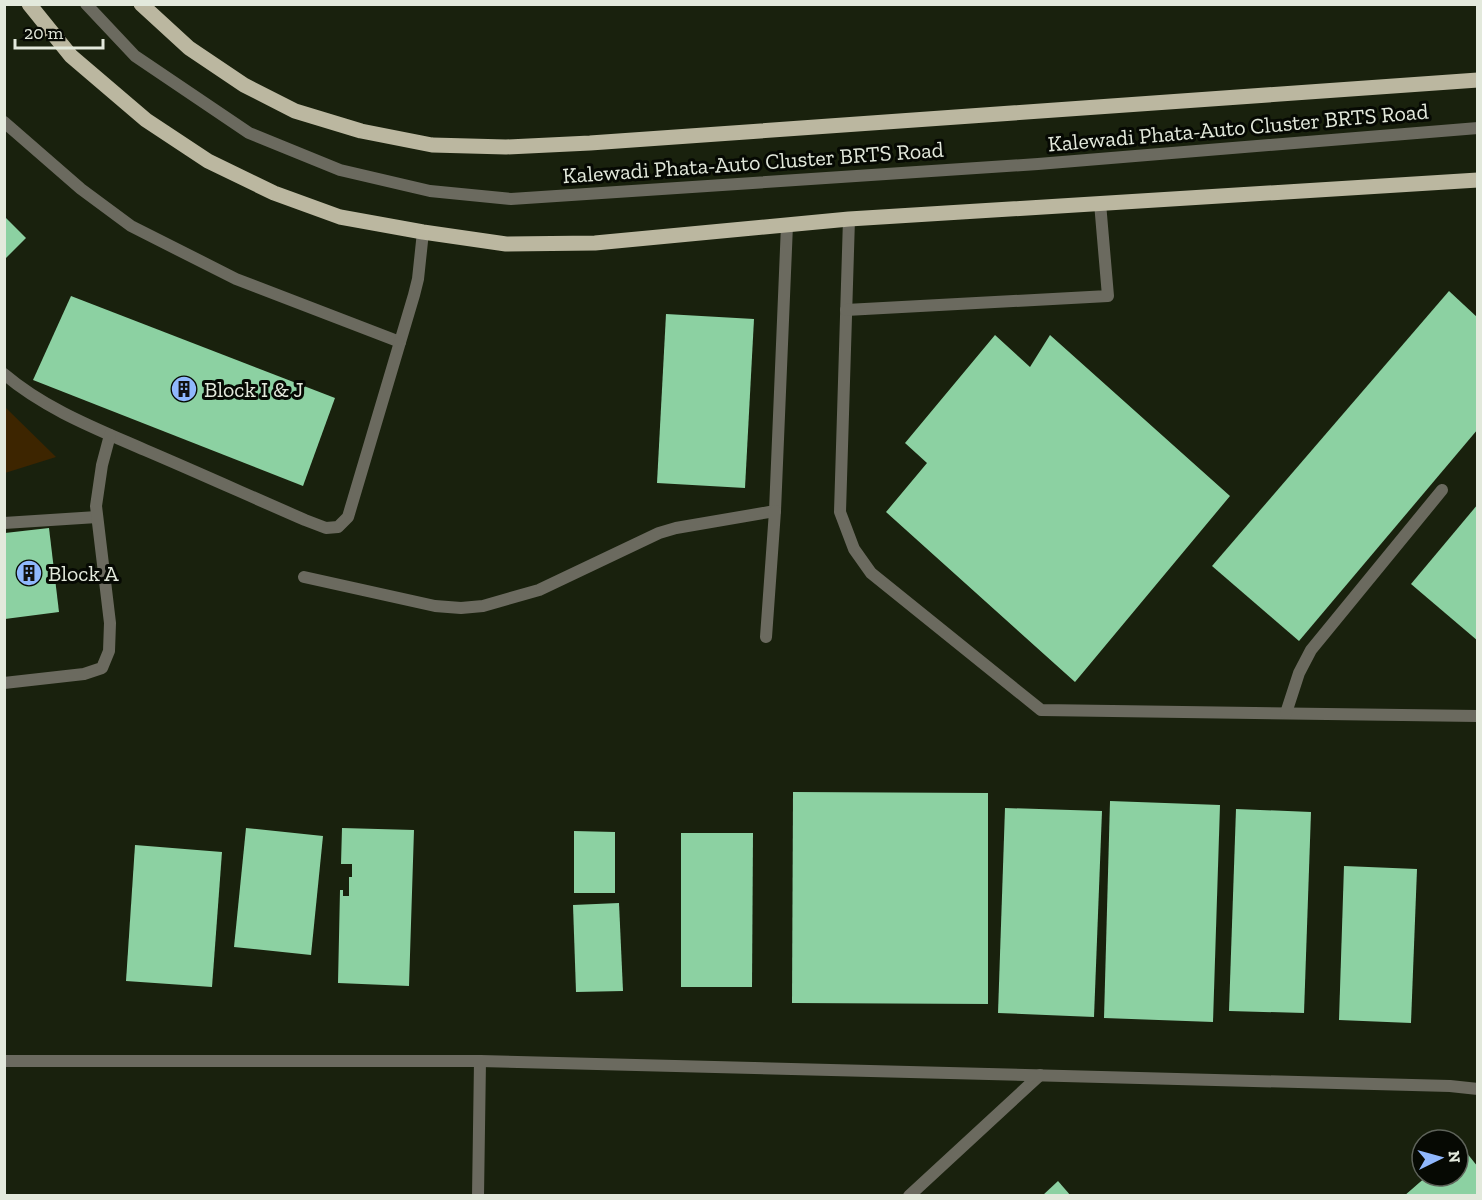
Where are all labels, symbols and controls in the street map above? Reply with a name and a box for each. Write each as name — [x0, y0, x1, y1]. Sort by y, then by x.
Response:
scale bar — [15, 12, 104, 50]
text: 20 m — [24, 22, 64, 44]
street label: Kalewadi Phata-Auto Cluster BRTS Road — [1047, 97, 1429, 158]
street label: Kalewadi Phata-Auto Cluster BRTS Road — [562, 136, 945, 189]
building icon: Block I & J — [169, 374, 199, 404]
place label: Block I & J — [204, 376, 304, 403]
building icon: Block A — [14, 558, 44, 588]
place label: Block A — [48, 560, 119, 587]
north arrow — [1410, 1128, 1470, 1188]
text: N — [1444, 1150, 1464, 1164]

